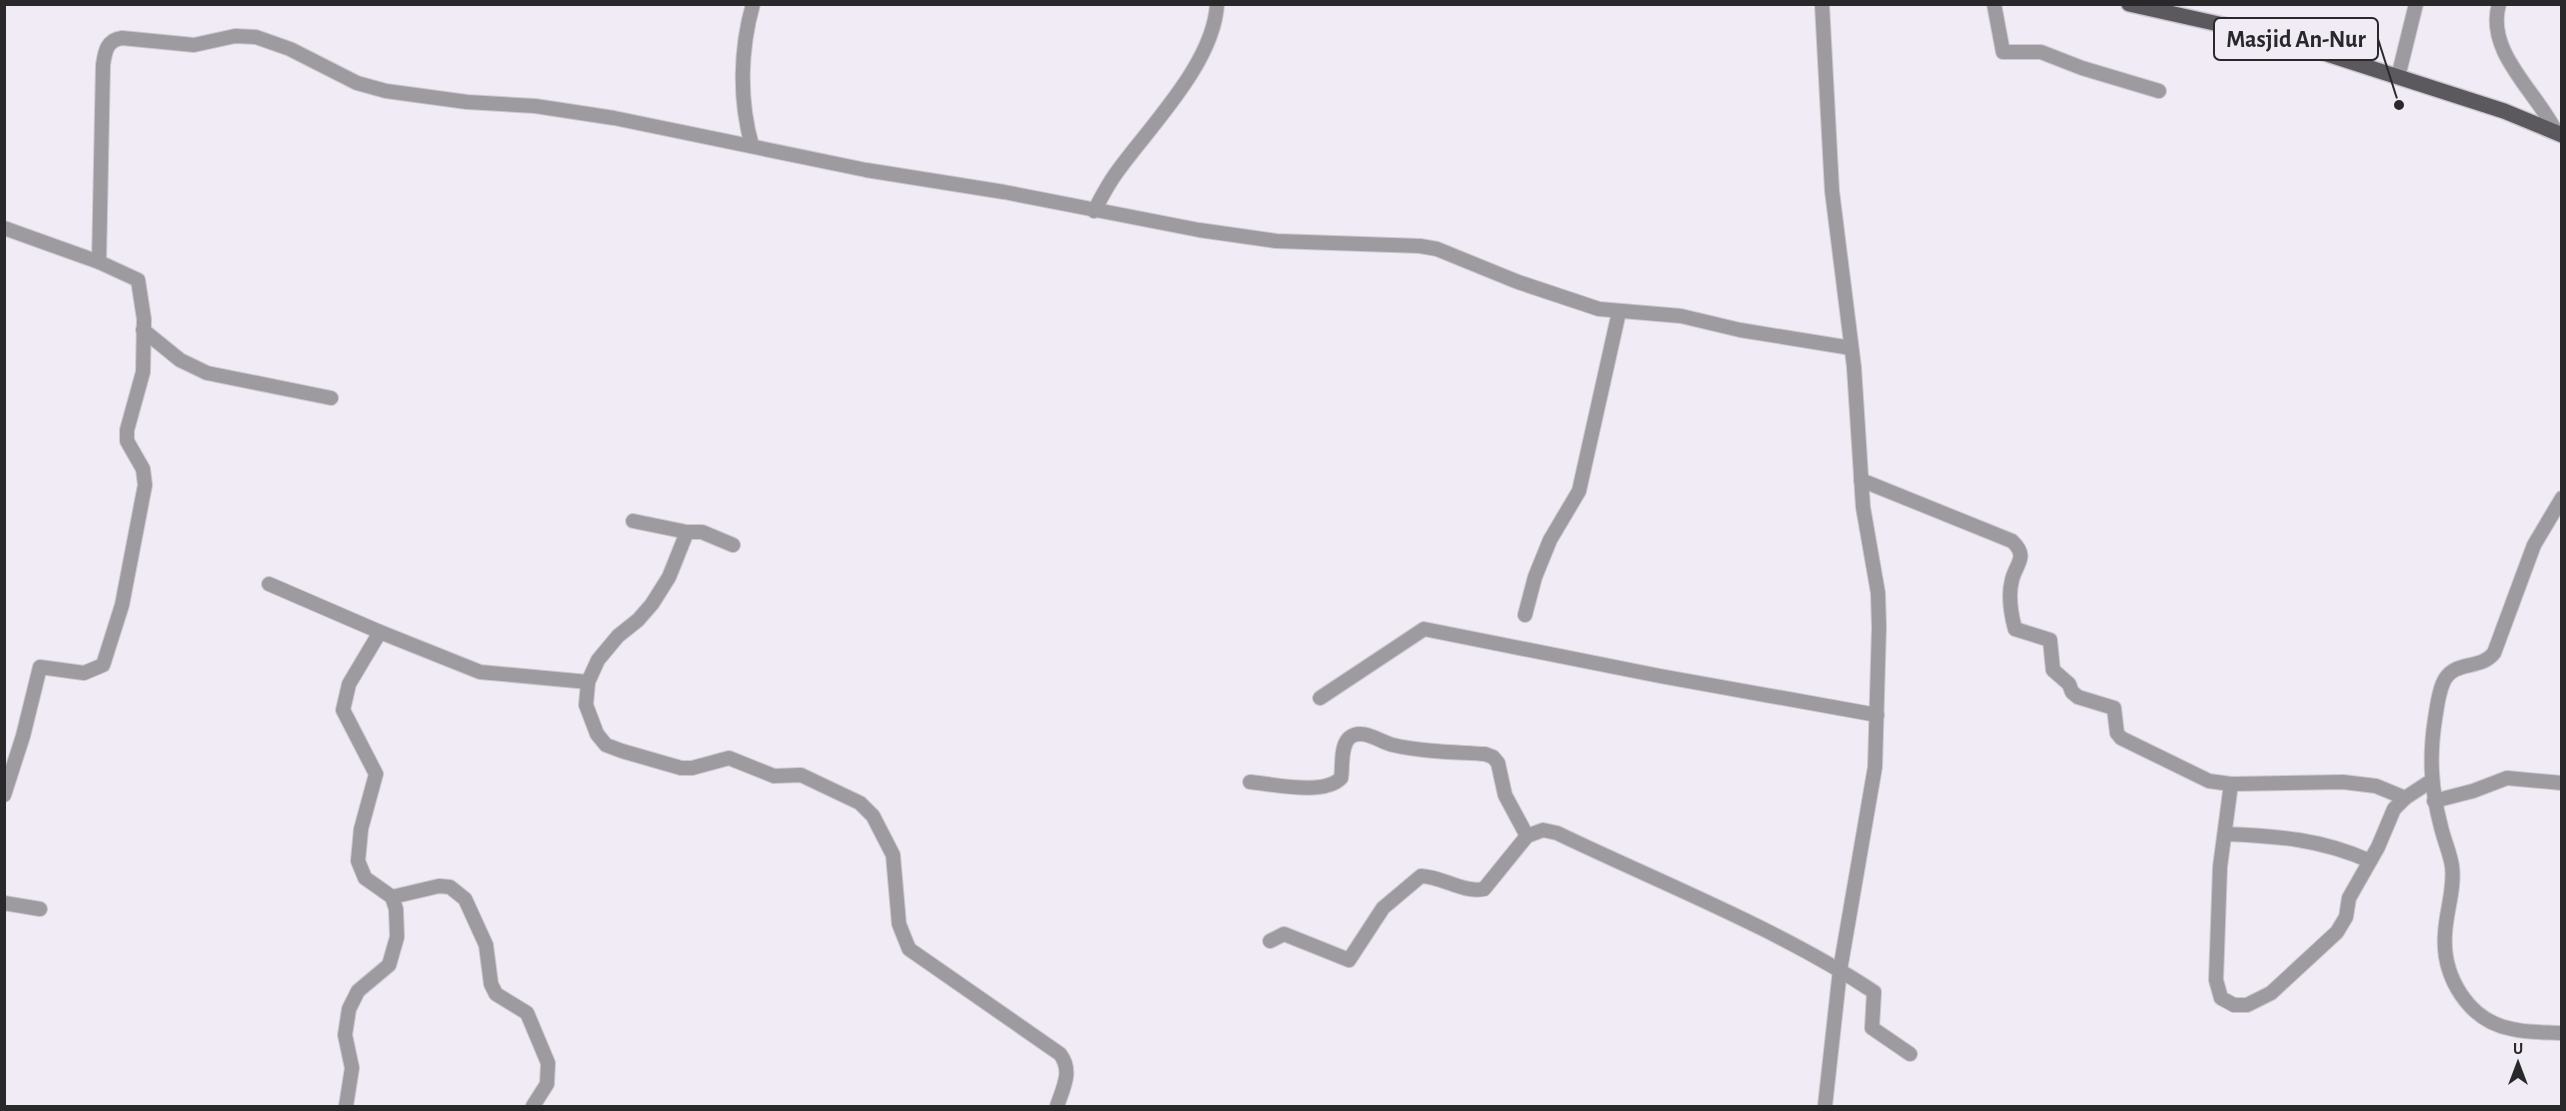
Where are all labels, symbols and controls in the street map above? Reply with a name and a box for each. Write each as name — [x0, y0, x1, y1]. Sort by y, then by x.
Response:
callout: Masjid An-Nur — [2214, 18, 2378, 60]
text: Masjid An-Nur — [2226, 28, 2366, 52]
north arrow — [2488, 1033, 2548, 1093]
text: U — [2513, 1041, 2523, 1057]

